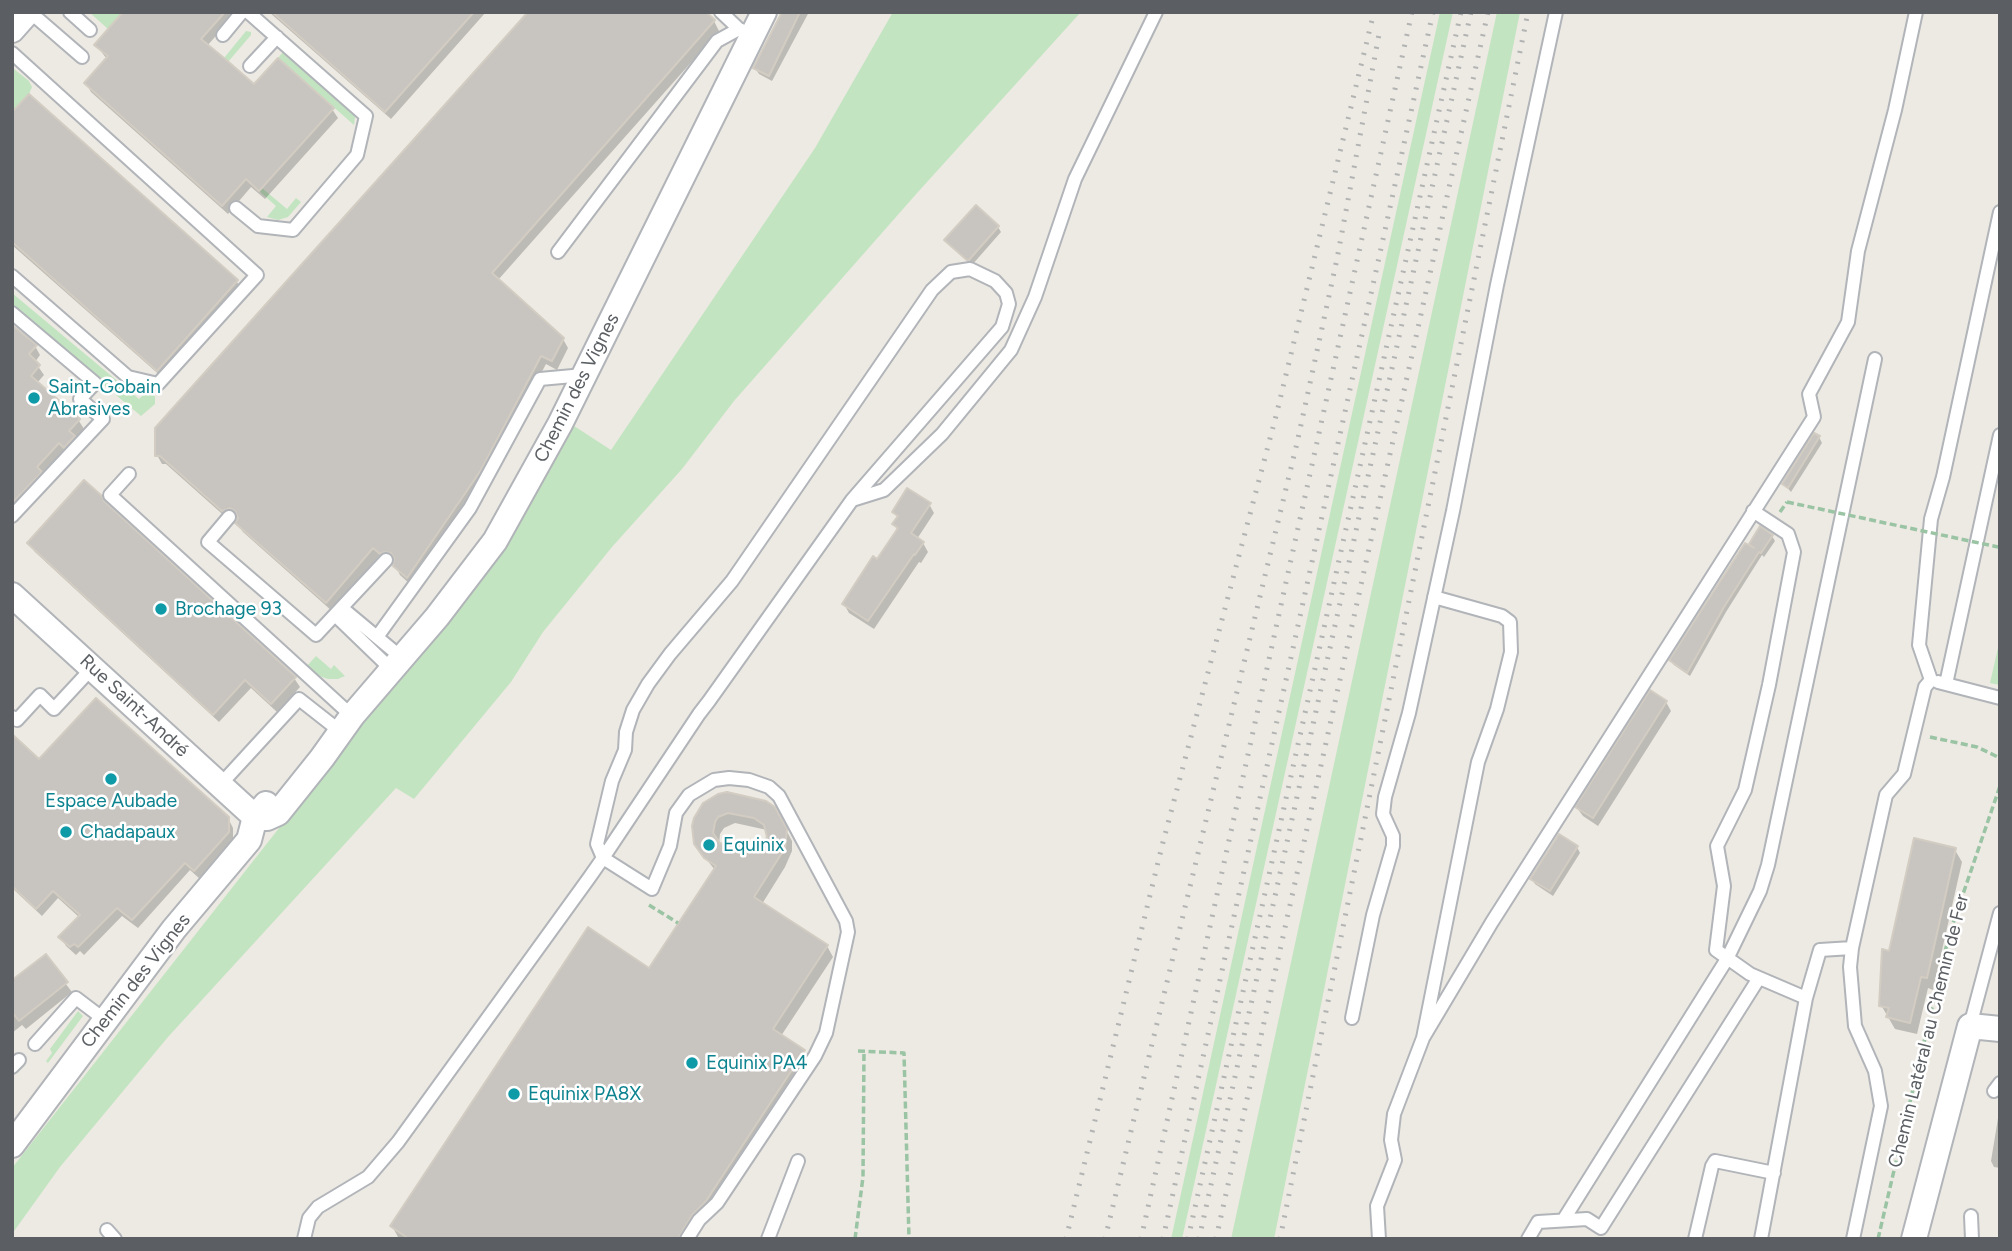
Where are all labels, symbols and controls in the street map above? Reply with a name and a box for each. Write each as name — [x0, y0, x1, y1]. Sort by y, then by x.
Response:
street label: Chemin des Vignes — [530, 310, 624, 466]
place label: Saint-Gobain Abrasives — [48, 376, 161, 420]
marker: Saint-Gobain Abrasives — [26, 390, 42, 406]
place label: Brochage 93 — [175, 598, 282, 620]
marker: Brochage 93 — [153, 601, 169, 617]
street label: Rue Saint-André — [75, 650, 193, 762]
marker: Espace Aubade — [103, 771, 119, 787]
place label: Espace Aubade — [45, 790, 177, 812]
place label: Chadapaux — [80, 821, 175, 843]
marker: Chadapaux — [58, 824, 74, 840]
place label: Equinix — [723, 834, 784, 856]
marker: Equinix — [701, 837, 717, 853]
street label: Chemin Latéral au Chemin de Fer — [1884, 892, 1974, 1170]
street label: Chemin des Vignes — [76, 909, 196, 1053]
place label: Equinix PA4 — [706, 1052, 808, 1074]
marker: Equinix PA4 — [684, 1055, 700, 1071]
place label: Equinix PA8X — [528, 1083, 641, 1105]
marker: Equinix PA8X — [506, 1086, 522, 1102]

